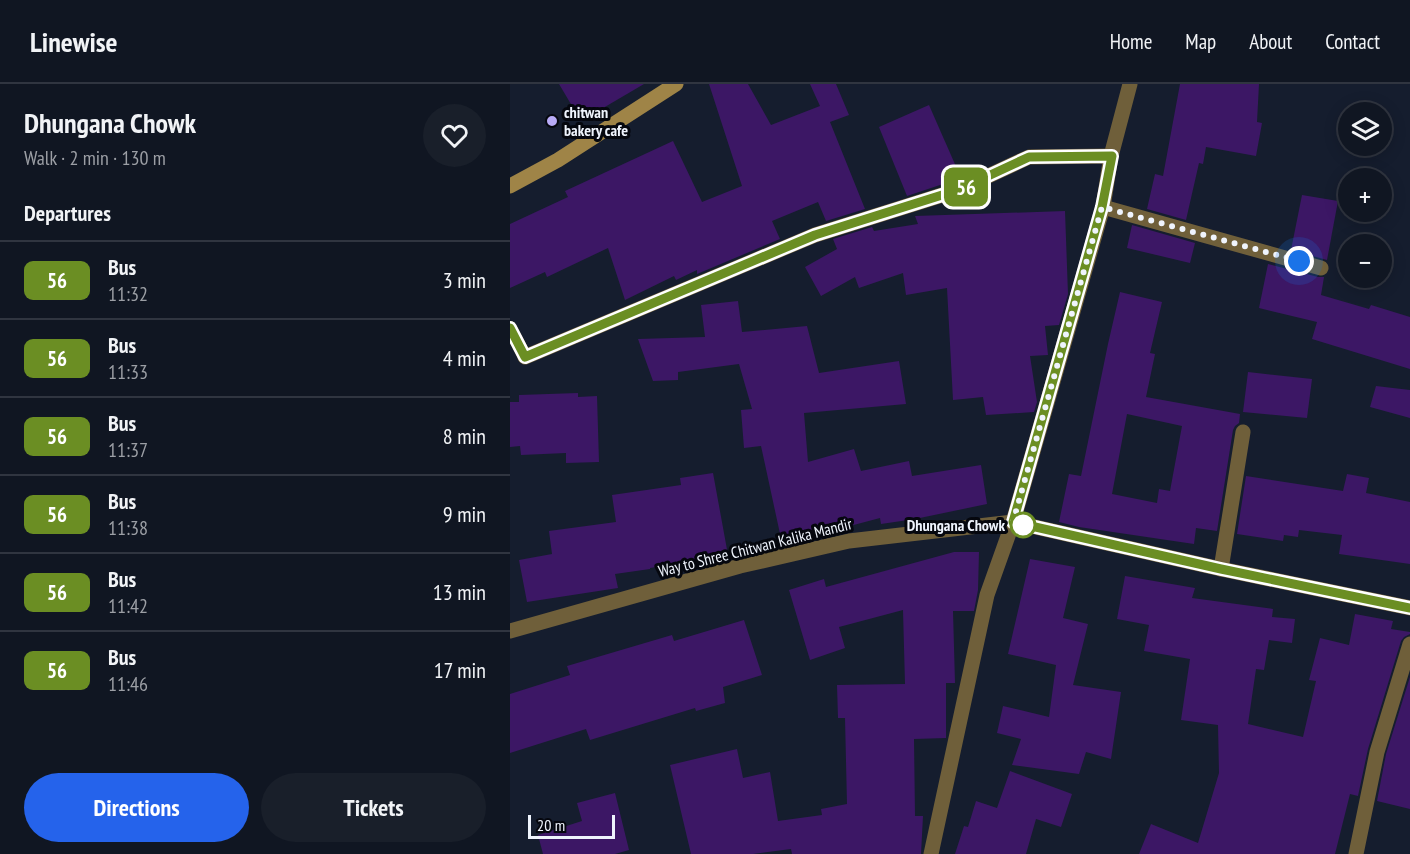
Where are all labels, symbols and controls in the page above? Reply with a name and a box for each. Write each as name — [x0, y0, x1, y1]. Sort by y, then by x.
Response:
text: Linewise — [30, 23, 118, 60]
text: Home — [1110, 28, 1152, 55]
text: Map — [1185, 28, 1216, 55]
text: About — [1249, 28, 1292, 55]
text: Contact — [1325, 28, 1380, 55]
place label: chitwan bakery cafe — [564, 102, 628, 140]
map controls — [1338, 102, 1392, 288]
button: layers — [1338, 102, 1392, 156]
text: Dhungana Chowk — [24, 104, 196, 141]
button: heart — [423, 104, 486, 167]
marker: chitwan bakery cafe — [545, 114, 559, 128]
text: Walk · 2 min · 130 m — [24, 145, 166, 171]
line badge: 56 — [939, 168, 993, 206]
button: + — [1338, 168, 1392, 222]
text: 56 — [956, 174, 976, 201]
text: Departures — [24, 199, 111, 227]
button: − — [1338, 234, 1392, 288]
your location — [1284, 246, 1314, 276]
text: Bus — [108, 253, 136, 281]
text: 3 min — [443, 266, 486, 294]
text: 56 — [47, 267, 67, 294]
text: 11:32 — [108, 281, 148, 307]
text: Bus — [108, 331, 136, 359]
text: 4 min — [443, 344, 486, 372]
text: 56 — [47, 345, 67, 372]
text: 11:33 — [108, 359, 148, 385]
text: Bus — [108, 409, 136, 437]
text: 8 min — [443, 422, 486, 450]
text: 56 — [47, 423, 67, 450]
text: 11:37 — [108, 437, 148, 463]
text: Bus — [108, 487, 136, 515]
text: 9 min — [443, 500, 486, 528]
text: 56 — [47, 501, 67, 528]
marker: Dhungana Chowk — [1010, 512, 1036, 538]
street label: Way to Shree Chitwan Kalika Mandir — [656, 513, 855, 581]
text: 11:38 — [108, 515, 148, 541]
place label: Dhungana Chowk — [907, 515, 1005, 535]
text: Bus — [108, 565, 136, 593]
text: 13 min — [433, 578, 486, 606]
text: 56 — [47, 579, 67, 606]
text: 11:42 — [108, 593, 148, 619]
text: Bus — [108, 643, 136, 671]
text: 17 min — [434, 656, 486, 684]
text: 56 — [47, 657, 67, 684]
text: 11:46 — [108, 671, 148, 697]
button: Directions — [24, 773, 249, 842]
button: Tickets — [261, 773, 486, 842]
scale bar — [528, 812, 615, 840]
text: 20 m — [537, 815, 565, 835]

